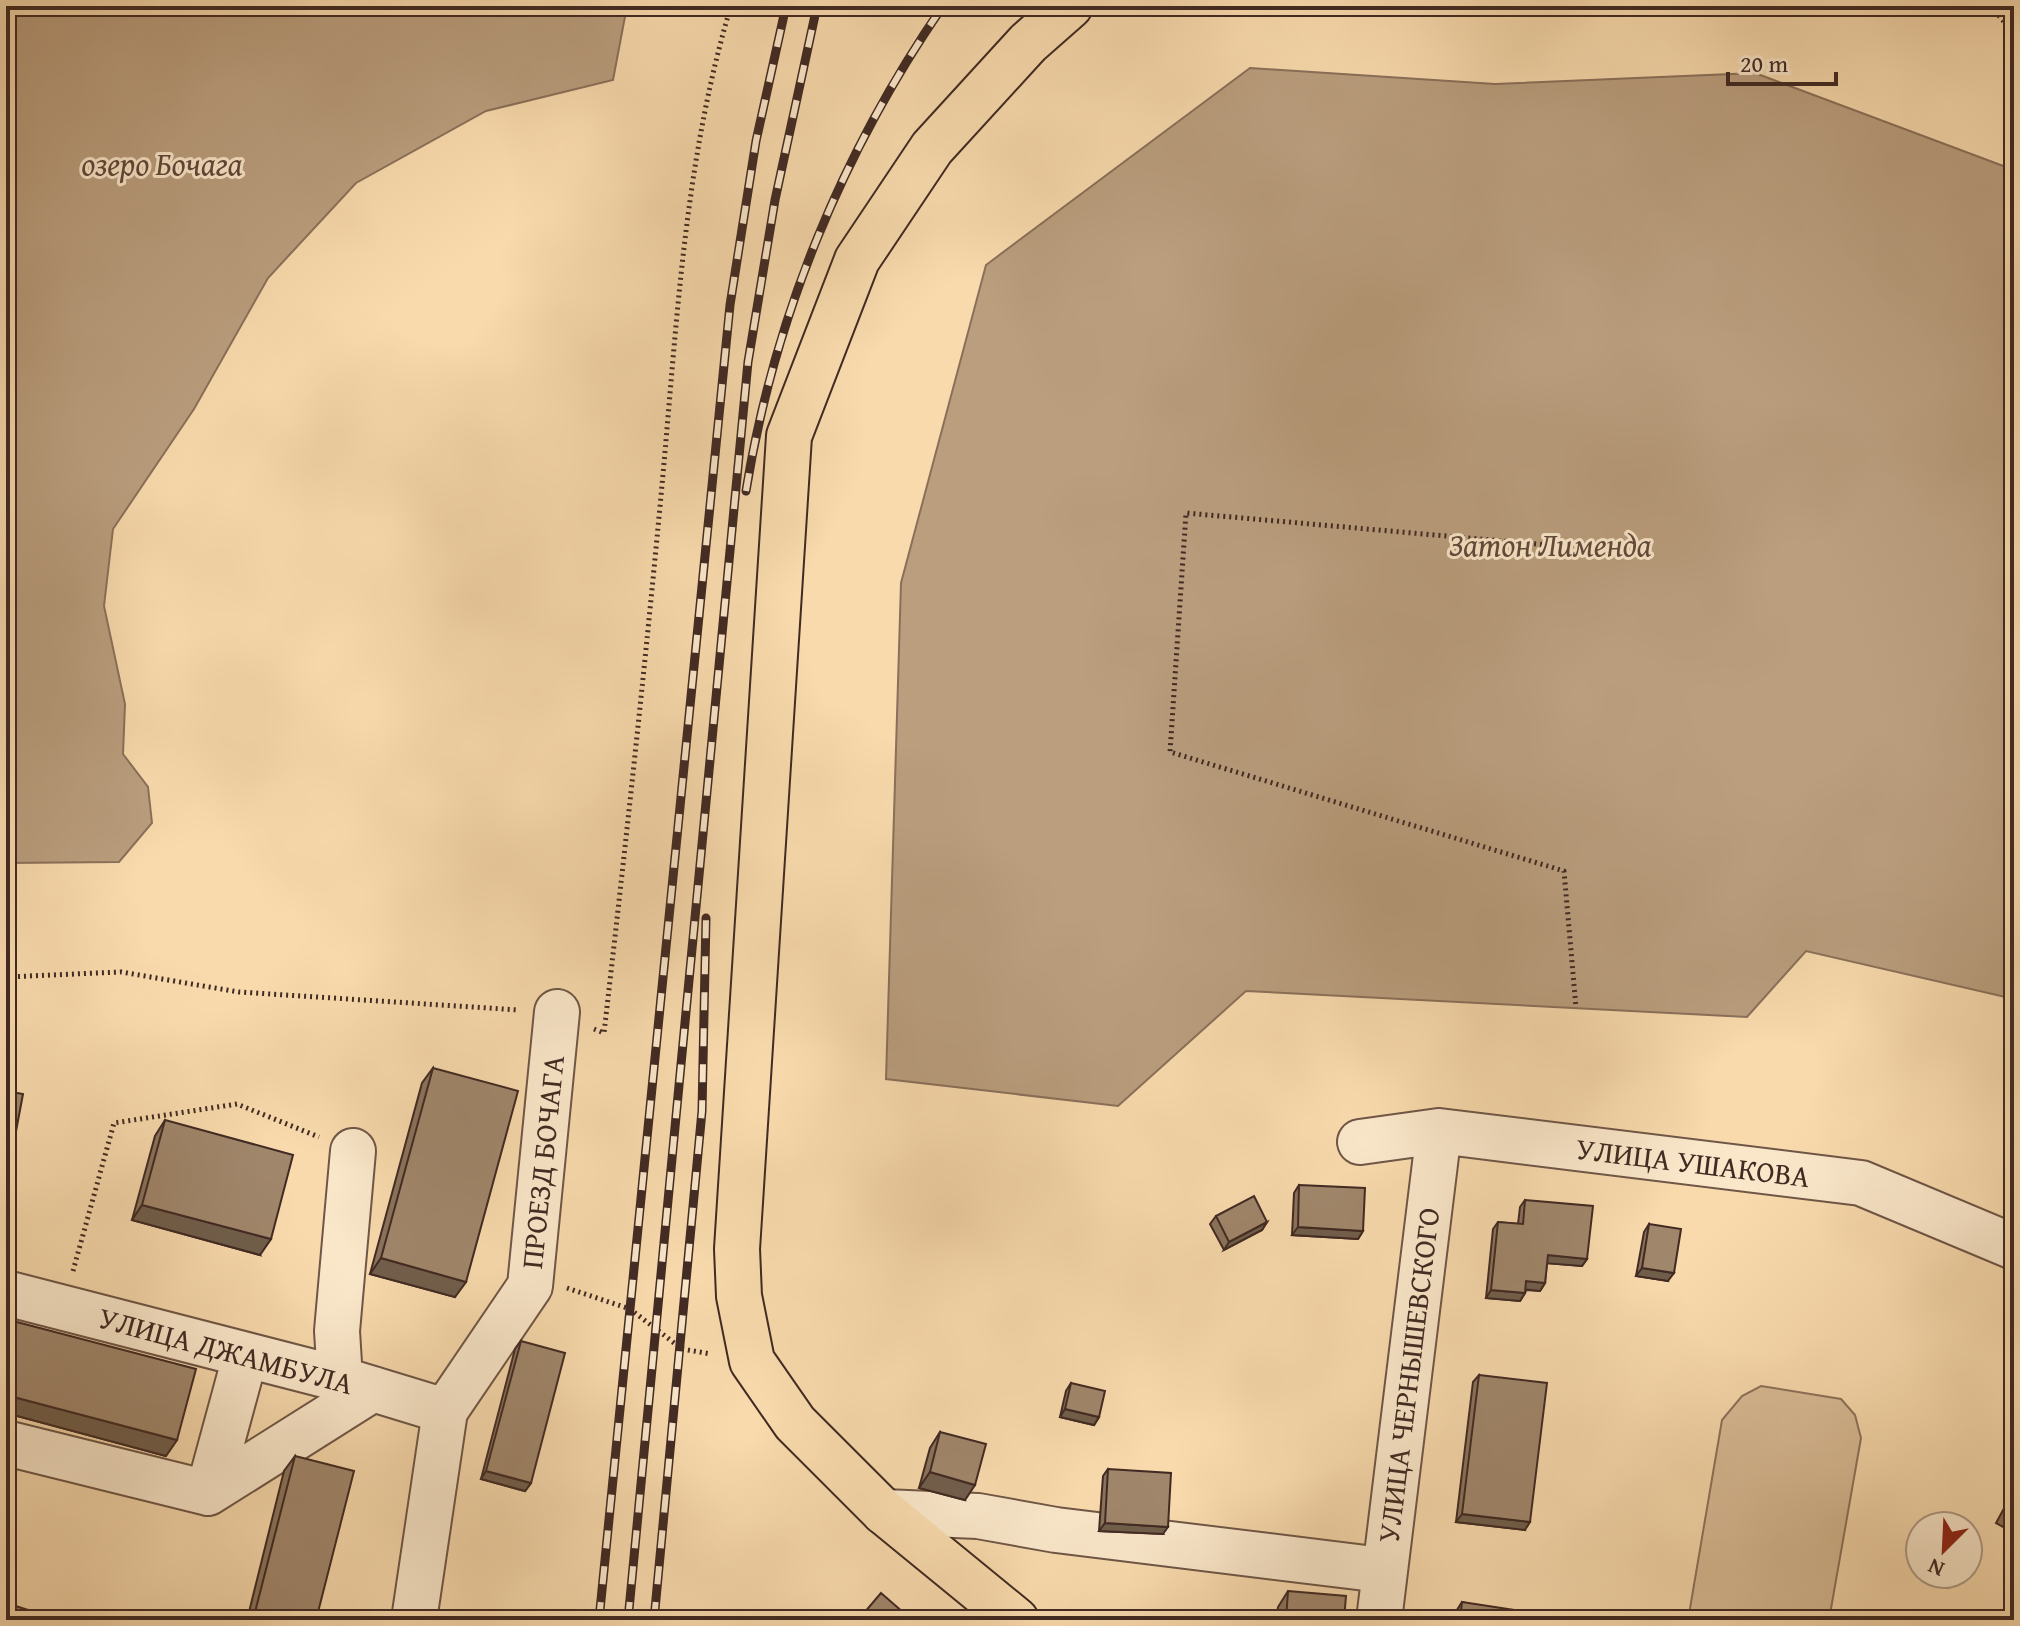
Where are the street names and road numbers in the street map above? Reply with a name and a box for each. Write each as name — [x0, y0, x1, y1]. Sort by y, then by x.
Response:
street label: ПРОЕЗД БОЧАГА — [509, 1053, 575, 1271]
street label: УЛИЦА УШАКОВА — [1574, 1126, 1812, 1198]
street label: УЛИЦА ЧЕРНЫШЕВСКОГО — [1366, 1205, 1450, 1545]
street label: УЛИЦА ДЖАМБУЛА — [94, 1295, 358, 1405]

